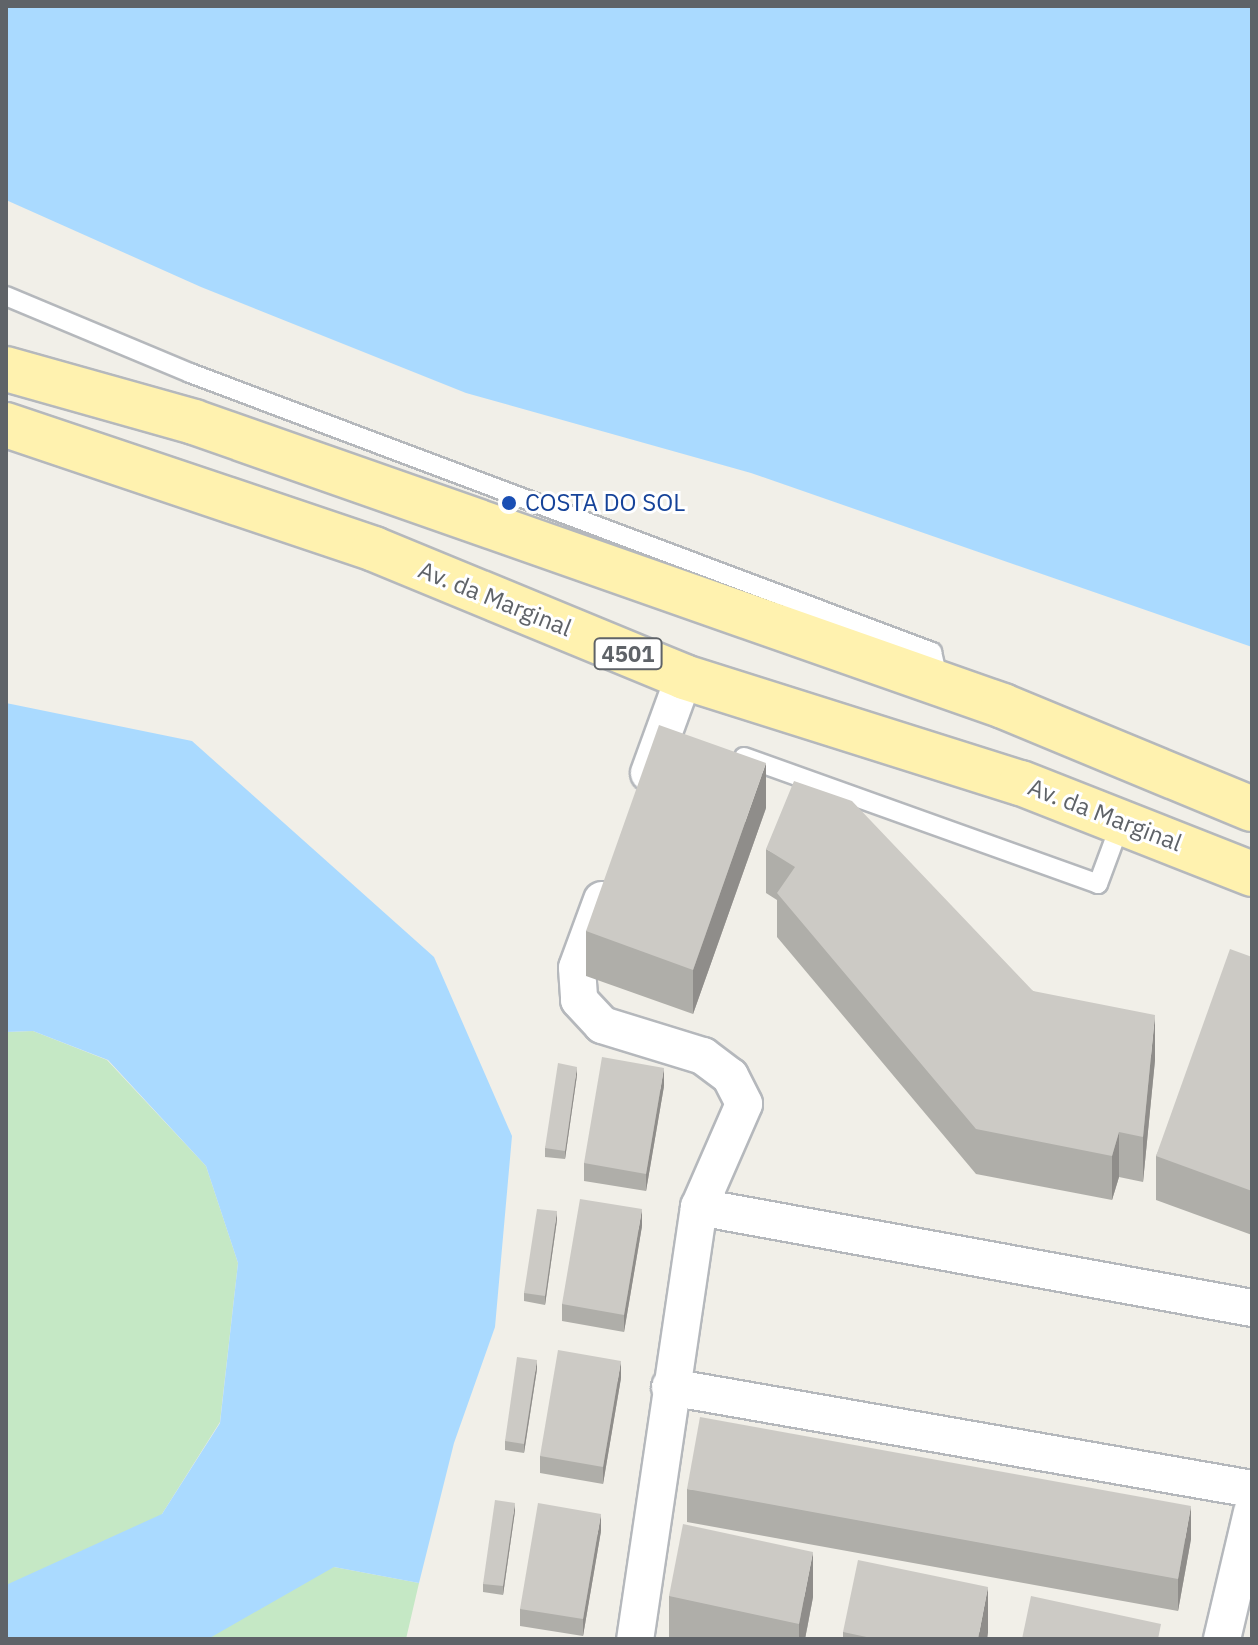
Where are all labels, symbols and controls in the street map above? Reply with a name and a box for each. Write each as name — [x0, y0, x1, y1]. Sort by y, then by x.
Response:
place label: COSTA DO SOL — [525, 489, 685, 517]
marker: COSTA DO SOL — [500, 494, 518, 512]
street label: Av. da Marginal — [414, 555, 576, 643]
road number: 4501 — [592, 636, 664, 672]
street label: Av. da Marginal — [1024, 772, 1186, 858]

